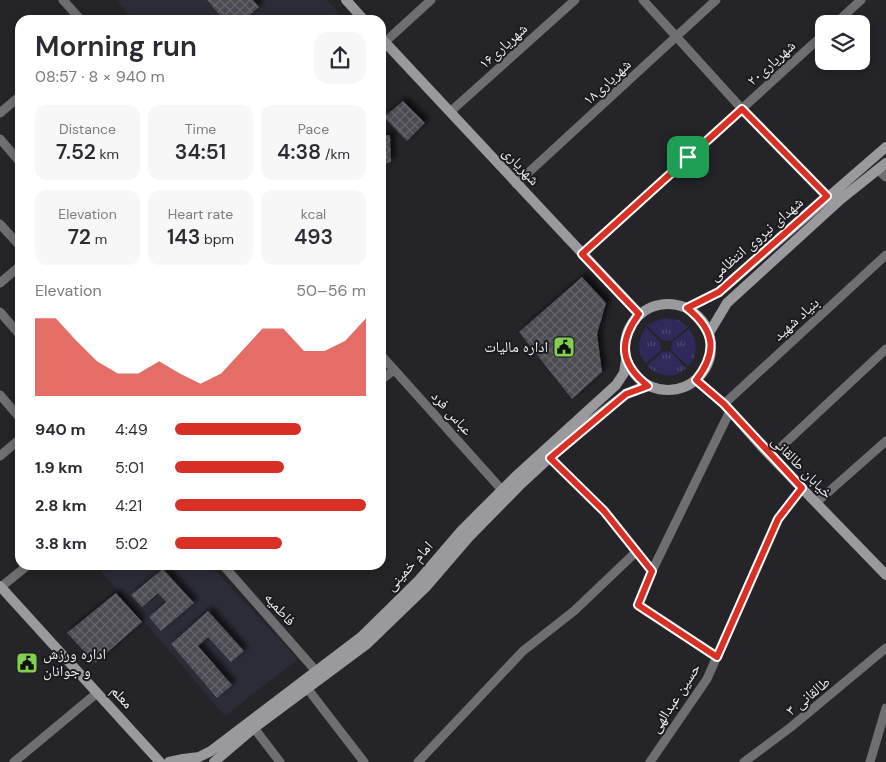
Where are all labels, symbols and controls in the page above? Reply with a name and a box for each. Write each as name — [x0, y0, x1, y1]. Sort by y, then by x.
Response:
map controls — [815, 15, 870, 70]
button: layers — [815, 15, 870, 70]
street label: شهریاری۱۶ — [474, 19, 532, 73]
text: Morning run — [35, 28, 197, 65]
button: share — [314, 32, 366, 84]
street label: شهریاری۲۰ — [742, 36, 800, 90]
street label: شهریاری۱۸ — [579, 54, 636, 109]
text: 08:57 · 8 × 940 m — [35, 66, 165, 87]
text: Distance — [59, 120, 116, 138]
text: Time — [185, 120, 216, 138]
text: Pace — [298, 120, 329, 138]
pin — [667, 136, 709, 178]
text: 7.52 — [56, 138, 96, 166]
text: 34:51 — [175, 138, 226, 166]
text: 4:38 — [277, 138, 321, 166]
street label: شهریاری — [498, 142, 544, 190]
icon: arrive — [674, 143, 702, 171]
text: km — [96, 145, 119, 163]
text: /km — [321, 145, 350, 163]
street label: شهدای نیروی انتظامی — [705, 192, 808, 286]
text: Elevation — [58, 205, 117, 223]
text: Heart rate — [168, 205, 233, 223]
text: kcal — [301, 205, 326, 223]
text: 72 — [68, 223, 91, 251]
text: 143 — [167, 223, 200, 251]
text: 493 — [294, 223, 333, 251]
text: m — [91, 230, 107, 248]
text: bpm — [200, 230, 234, 248]
text: Elevation — [35, 280, 102, 301]
text: 50–56 m — [296, 280, 366, 301]
street label: بنیاد شهید — [769, 293, 823, 345]
public building icon: اداره مالیات — [552, 335, 576, 359]
place label: اداره مالیات — [484, 337, 548, 357]
street label: عباس فرد — [427, 386, 478, 440]
text: 940 m — [35, 419, 86, 440]
text: 4:49 — [115, 419, 148, 440]
street label: خیابان طالقانی — [767, 431, 837, 503]
text: 1.9 km — [35, 457, 83, 478]
text: 5:01 — [115, 457, 144, 478]
text: 2.8 km — [35, 495, 86, 516]
text: 4:21 — [115, 495, 142, 516]
text: 3.8 km — [35, 533, 87, 554]
text: 5:02 — [115, 533, 148, 554]
street label: امام خمینی — [381, 537, 437, 595]
street label: فاطمیه — [260, 588, 300, 630]
place label: اداره ورزش و جوانان — [43, 644, 106, 681]
public building icon: اداره ورزش و جوانان — [15, 651, 39, 675]
street label: حسین عبدالهی — [645, 659, 705, 737]
street label: طالقانی ۳ — [782, 672, 834, 720]
street label: معلم — [106, 681, 138, 713]

